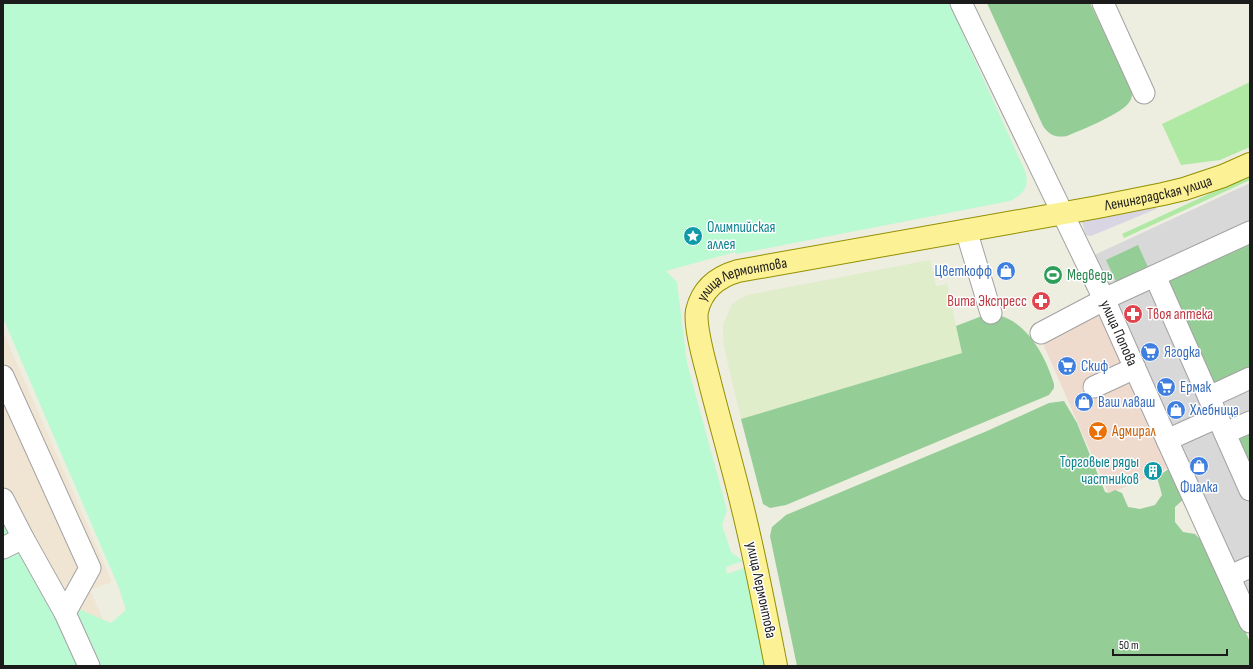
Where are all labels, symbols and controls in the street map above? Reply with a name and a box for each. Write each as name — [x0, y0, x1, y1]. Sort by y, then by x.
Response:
street label: Ленинградская улица — [1102, 171, 1215, 215]
place label: Олимпийская аллея — [707, 218, 776, 254]
place icon: Олимпийская аллея — [682, 225, 704, 247]
street label: улица Лермонтова — [692, 253, 789, 304]
shop icon: Цветкофф — [995, 260, 1017, 282]
place label: Цветкофф — [935, 262, 992, 281]
sports icon: Медведь — [1042, 264, 1064, 286]
place label: Медведь — [1067, 266, 1113, 285]
pharmacy icon: Вита Экспресс — [1030, 290, 1052, 312]
place label: Вита Экспресс — [947, 292, 1027, 311]
street label: улица Попова — [1096, 297, 1142, 369]
pharmacy icon: Твоя аптека — [1122, 303, 1144, 325]
place label: Твоя аптека — [1147, 305, 1213, 324]
supermarket icon: Ягодка — [1139, 341, 1161, 363]
place label: Ягодка — [1164, 343, 1200, 362]
supermarket icon: Скиф — [1056, 355, 1078, 377]
place label: Скиф — [1081, 357, 1108, 376]
supermarket icon: Ермак — [1155, 376, 1177, 398]
place label: Ермак — [1180, 378, 1211, 397]
shop icon: Ваш лаваш — [1073, 391, 1095, 413]
place label: Ваш лаваш — [1098, 393, 1155, 412]
shop icon: Хлебница — [1165, 399, 1187, 421]
place label: Хлебница — [1189, 401, 1239, 420]
bar icon: Адмирал — [1087, 420, 1109, 442]
place label: Адмирал — [1111, 422, 1156, 441]
place label: Торговые ряды частников — [1060, 453, 1139, 489]
shop icon: Фиалка — [1188, 455, 1210, 477]
building icon: Торговые ряды частников — [1142, 460, 1164, 482]
place label: Фиалка — [1180, 478, 1218, 497]
street label: улица Лермонтова — [742, 540, 781, 640]
scale bar — [1113, 631, 1227, 657]
text: 50 m — [1119, 638, 1139, 653]

